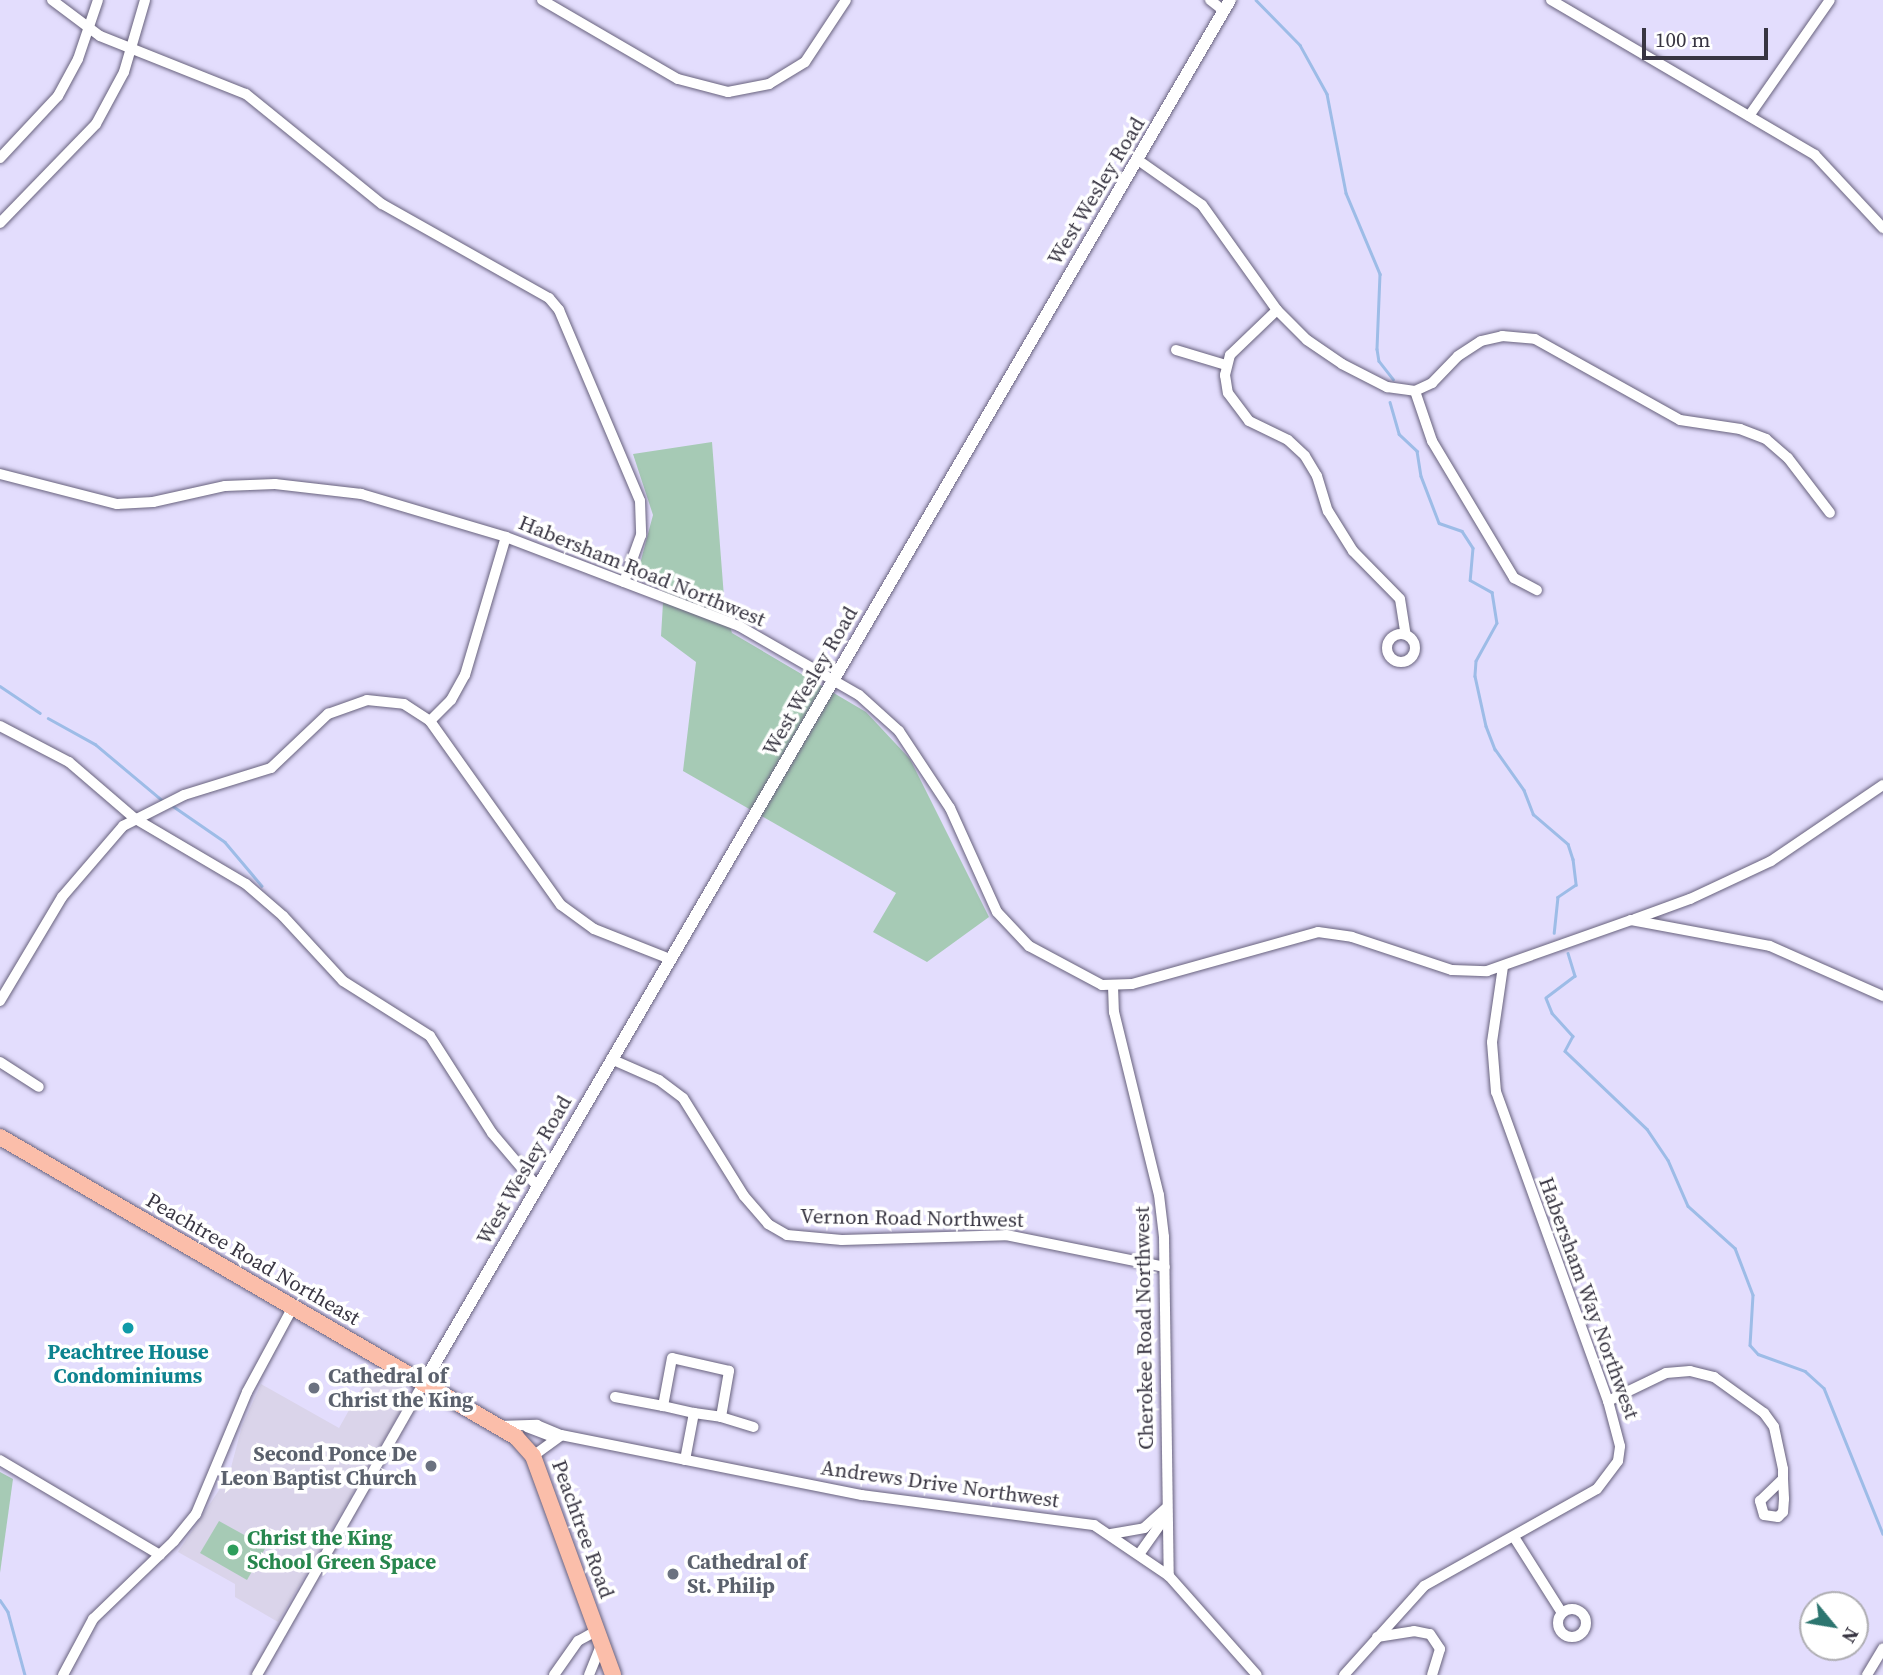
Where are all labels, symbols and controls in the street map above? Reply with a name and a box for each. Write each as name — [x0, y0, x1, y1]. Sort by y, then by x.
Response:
scale bar — [1645, 14, 1771, 58]
text: 100 m — [1655, 25, 1710, 54]
street label: West Wesley Road — [1042, 112, 1150, 270]
street label: Habersham Road Northwest — [515, 510, 769, 632]
street label: West Wesley Road — [757, 602, 863, 760]
street label: West Wesley Road — [471, 1091, 577, 1249]
street label: Habersham Way Northwest — [1533, 1173, 1645, 1423]
street label: Peachtree Road Northeast — [142, 1187, 364, 1331]
street label: Vernon Road Northwest — [800, 1203, 1024, 1233]
street label: Cherokee Road Northwest — [1129, 1206, 1159, 1450]
marker: Peachtree House Condominiums — [120, 1320, 136, 1336]
place label: Peachtree House Condominiums — [47, 1339, 209, 1389]
place label: Cathedral of Christ the King — [328, 1363, 473, 1413]
marker: Cathedral of Christ the King — [306, 1380, 322, 1396]
place label: Second Ponce De Leon Baptist Church — [220, 1441, 417, 1491]
street label: Andrews Drive Northwest — [819, 1455, 1061, 1513]
street label: Peachtree Road — [546, 1457, 620, 1601]
marker: Second Ponce De Leon Baptist Church — [423, 1458, 439, 1474]
place label: Christ the King School Green Space — [247, 1525, 436, 1575]
marker: Christ the King School Green Space — [225, 1542, 241, 1558]
place label: Cathedral of St. Philip — [687, 1549, 806, 1599]
marker: Cathedral of St. Philip — [665, 1566, 681, 1582]
north arrow — [1799, 1591, 1869, 1661]
text: N — [1836, 1623, 1865, 1648]

